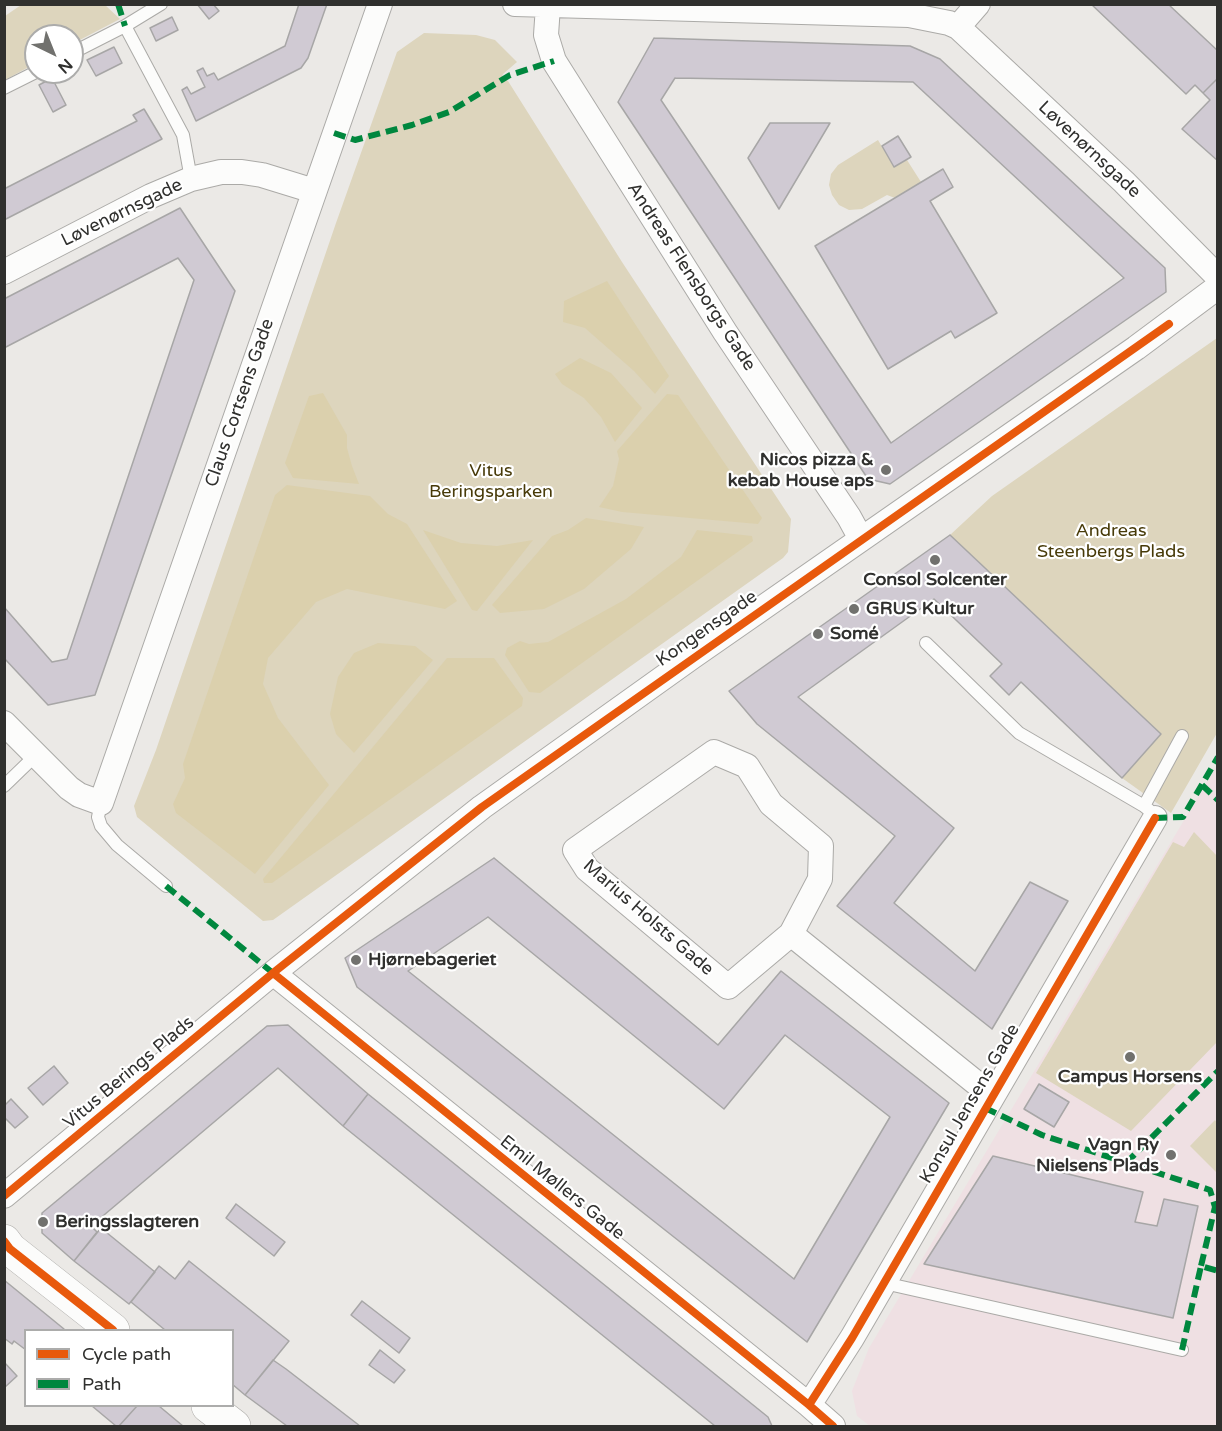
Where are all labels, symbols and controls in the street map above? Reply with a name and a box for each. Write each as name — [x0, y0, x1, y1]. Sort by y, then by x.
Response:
north arrow — [24, 24, 84, 84]
text: N — [53, 54, 76, 77]
street label: Løvenørnsgade — [1033, 97, 1145, 203]
street label: Løvenørnsgade — [58, 174, 186, 252]
street label: Andreas Flensborgs Gade — [622, 179, 760, 375]
street label: Claus Cortsens Gade — [201, 316, 279, 490]
place label: Nicos pizza & kebab House aps — [728, 449, 874, 492]
park label: Vitus Beringsparken — [429, 460, 553, 502]
marker: Nicos pizza & kebab House aps — [879, 463, 893, 477]
park label: Andreas Steenbergs Plads — [1037, 520, 1185, 562]
marker: Consol Solcenter — [928, 553, 942, 567]
place label: Consol Solcenter — [863, 569, 1007, 591]
street label: Kongensgade — [652, 586, 762, 672]
place label: GRUS Kultur — [866, 598, 974, 620]
marker: GRUS Kultur — [847, 602, 861, 616]
place label: Somé — [830, 623, 879, 645]
marker: Somé — [811, 627, 825, 641]
street label: Marius Holsts Gade — [578, 855, 718, 981]
place label: Hjørnebageriet — [368, 949, 496, 971]
marker: Hjørnebageriet — [349, 953, 363, 967]
street label: Vitus Berings Plads — [59, 1012, 199, 1134]
street label: Konsul Jensens Gade — [915, 1020, 1025, 1188]
marker: Campus Horsens — [1123, 1050, 1137, 1064]
place label: Campus Horsens — [1058, 1066, 1202, 1088]
street label: Emil Møllers Gade — [495, 1131, 629, 1245]
place label: Vagn Ry Nielsens Plads — [1036, 1134, 1159, 1176]
marker: Vagn Ry Nielsens Plads — [1164, 1148, 1178, 1162]
place label: Beringsslagteren — [55, 1211, 199, 1233]
marker: Beringsslagteren — [36, 1215, 50, 1229]
legend — [24, 1329, 234, 1407]
text: Cycle path — [82, 1343, 171, 1365]
text: Path — [82, 1373, 121, 1395]

